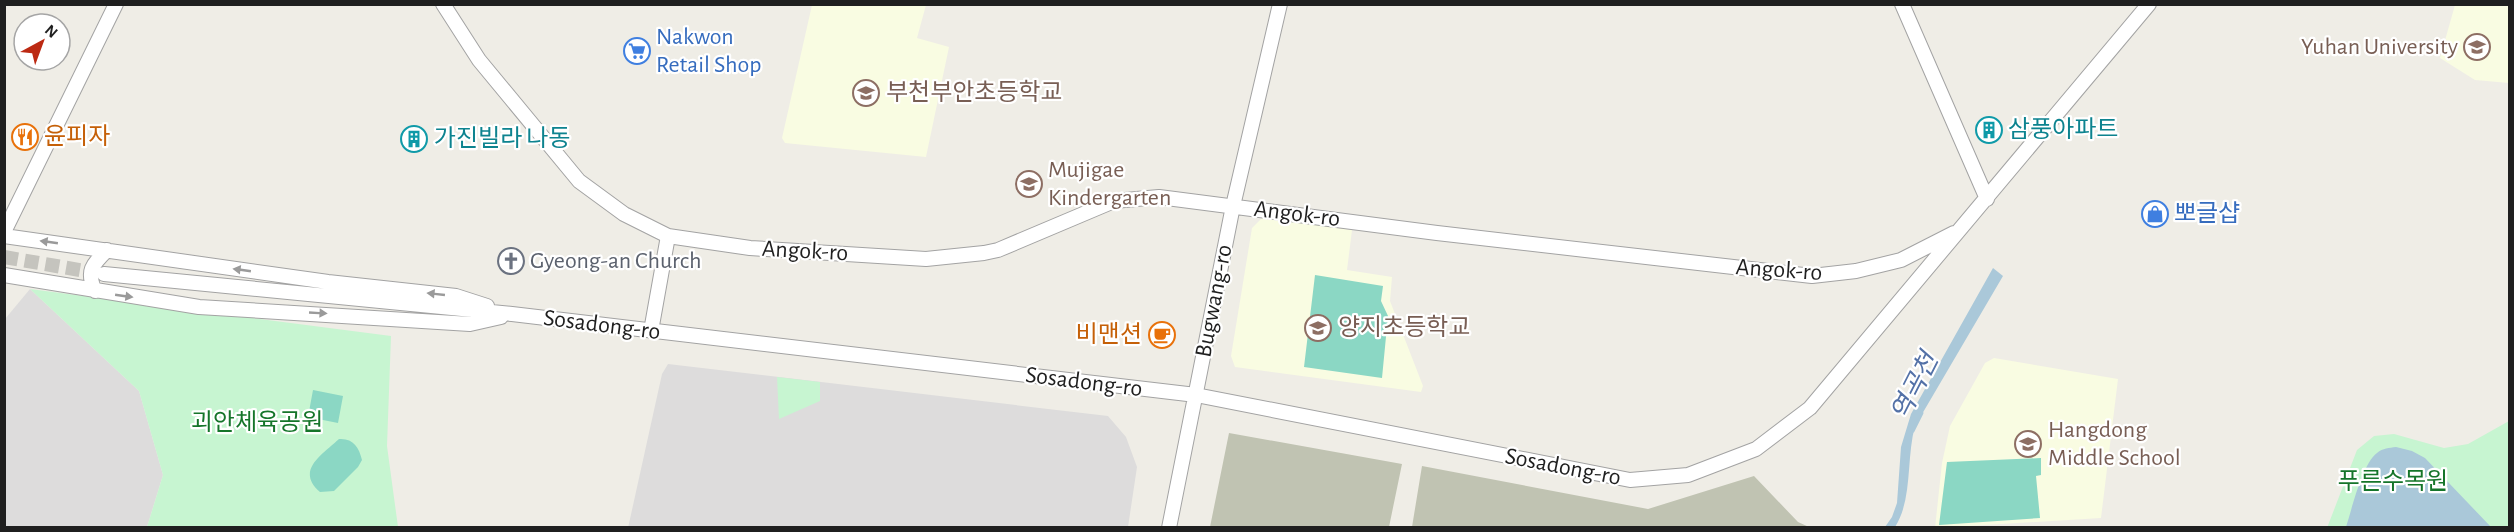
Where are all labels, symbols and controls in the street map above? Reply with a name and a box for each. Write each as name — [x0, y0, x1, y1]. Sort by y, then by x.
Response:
north arrow — [12, 12, 72, 72]
text: N — [42, 22, 61, 41]
place label: Nakwon Retail Shop — [656, 25, 762, 77]
school or university icon: Yuhan University — [2462, 32, 2492, 62]
place label: Yuhan University — [2301, 35, 2458, 59]
supermarket icon: Nakwon Retail Shop — [622, 36, 652, 66]
school or university icon: 부천부안초등학교 — [851, 78, 881, 108]
place label: 부천부안초등학교 — [886, 79, 1063, 105]
building icon: 삼풍아파트 — [1974, 115, 2004, 145]
place label: 삼풍아파트 — [2008, 117, 2118, 142]
restaurant icon: 윤피자 — [10, 122, 40, 152]
place label: 윤피자 — [44, 124, 110, 149]
building icon: 가진빌라 나동 — [399, 124, 429, 154]
place label: 가진빌라 나동 — [434, 126, 570, 151]
place label: Mujigae Kindergarten — [1048, 158, 1171, 210]
school or university icon: Mujigae Kindergarten — [1014, 169, 1044, 199]
street label: Angok-ro — [1253, 197, 1341, 231]
shop icon: 뽀글샵 — [2140, 199, 2170, 229]
place label: 뽀글샵 — [2174, 201, 2240, 226]
one-way arrow — [40, 237, 59, 246]
street label: Angok-ro — [761, 237, 849, 265]
street label: Bugwang-ro — [1191, 243, 1237, 359]
church icon: Gyeong-an Church — [496, 246, 526, 276]
place label: Gyeong-an Church — [530, 249, 701, 273]
street label: Angok-ro — [1735, 255, 1823, 285]
one-way arrow — [233, 265, 252, 274]
one-way arrow — [426, 289, 445, 299]
one-way arrow — [115, 291, 134, 300]
street label: Sosadong-ro — [542, 306, 662, 344]
one-way arrow — [309, 309, 328, 318]
school or university icon: 양지초등학교 — [1303, 313, 1333, 343]
place label: 양지초등학교 — [1338, 314, 1470, 340]
cafe icon: 비맨션 — [1147, 320, 1177, 350]
place label: 비맨션 — [1076, 322, 1142, 347]
water label: 역곡천 — [1886, 346, 1944, 425]
street label: Sosadong-ro — [1024, 363, 1144, 401]
park label: 괴안체육공원 — [191, 410, 323, 435]
place label: Hangdong Middle School — [2048, 418, 2181, 470]
school or university icon: Hangdong Middle School — [2013, 429, 2043, 459]
street label: Sosadong-ro — [1503, 444, 1623, 490]
park label: 푸른수목원 — [2338, 469, 2448, 494]

